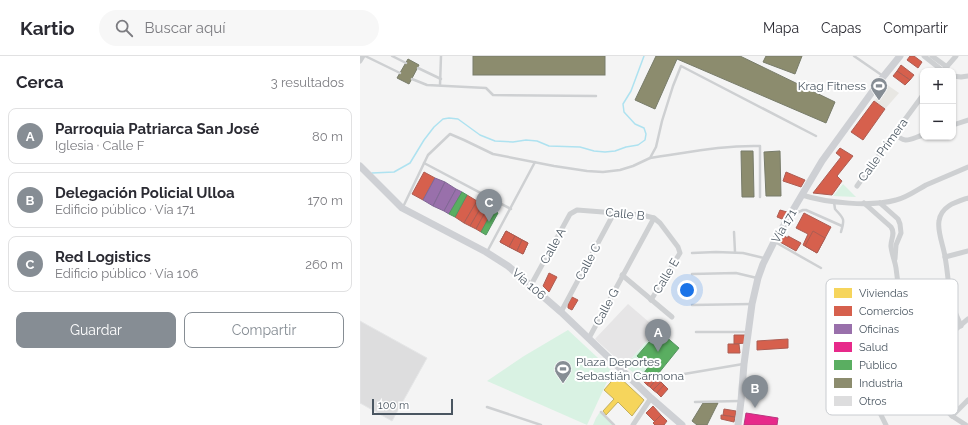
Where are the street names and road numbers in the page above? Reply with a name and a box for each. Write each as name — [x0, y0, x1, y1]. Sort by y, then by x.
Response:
street label: Calle Primera — [855, 116, 911, 184]
street label: Calle B — [605, 205, 645, 223]
street label: Vía 171 — [769, 206, 799, 246]
street label: Calle A — [537, 225, 569, 267]
street label: Calle C — [573, 241, 603, 283]
street label: Calle E — [650, 256, 682, 296]
street label: Vía 106 — [509, 266, 549, 302]
street label: Calle G — [590, 286, 622, 328]

